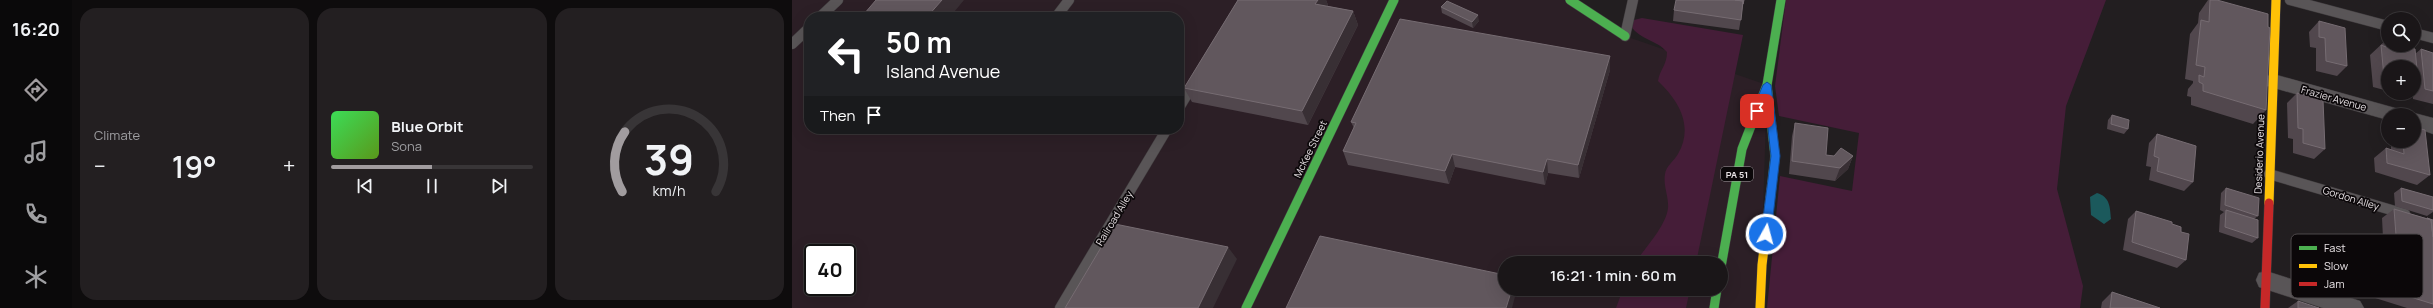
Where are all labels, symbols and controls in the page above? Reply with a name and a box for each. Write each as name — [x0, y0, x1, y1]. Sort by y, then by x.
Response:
map controls — [2381, 12, 2421, 148]
button: search — [2381, 12, 2421, 52]
text: 16:20 — [12, 17, 60, 41]
text: 50 m — [886, 23, 952, 61]
icon: left — [820, 28, 872, 80]
text: Island Avenue — [886, 59, 1000, 83]
button: + — [2381, 60, 2421, 100]
icon: directions — [22, 76, 50, 104]
street label: Frazier Avenue — [2300, 82, 2368, 114]
pin — [1740, 94, 1774, 128]
icon: arrive — [1746, 100, 1768, 122]
icon: arrive — [863, 104, 885, 126]
text: Then — [820, 105, 855, 126]
button: − — [2381, 108, 2421, 148]
street label: Desiderio Avenue — [2251, 114, 2267, 194]
text: Blue Orbit — [391, 116, 464, 137]
street label: McKee Street — [1290, 118, 1330, 180]
text: Climate — [94, 126, 140, 144]
text: 39 — [644, 131, 694, 187]
text: Sona — [391, 137, 422, 155]
icon: music — [22, 138, 50, 166]
text: 19° — [172, 146, 217, 187]
text: − — [94, 151, 106, 181]
text: + — [283, 151, 295, 181]
road number: PA 51 — [1721, 167, 1753, 181]
icon: previous — [354, 175, 376, 197]
icon: pause — [421, 175, 443, 197]
icon: next — [488, 175, 510, 197]
text: km/h — [653, 181, 686, 200]
street label: Gordon Alley — [2321, 183, 2382, 213]
street label: Railroad Alley — [1092, 187, 1136, 248]
icon: phone — [22, 200, 50, 228]
position arrow — [1745, 213, 1787, 255]
legend — [2291, 234, 2423, 298]
text: Fast — [2324, 240, 2346, 255]
speed limit sign: 40 — [804, 244, 856, 296]
text: Slow — [2324, 258, 2349, 273]
icon: climate — [22, 263, 50, 291]
text: 16:21 · 1 min · 60 m — [1550, 265, 1676, 286]
text: Jam — [2324, 276, 2345, 291]

